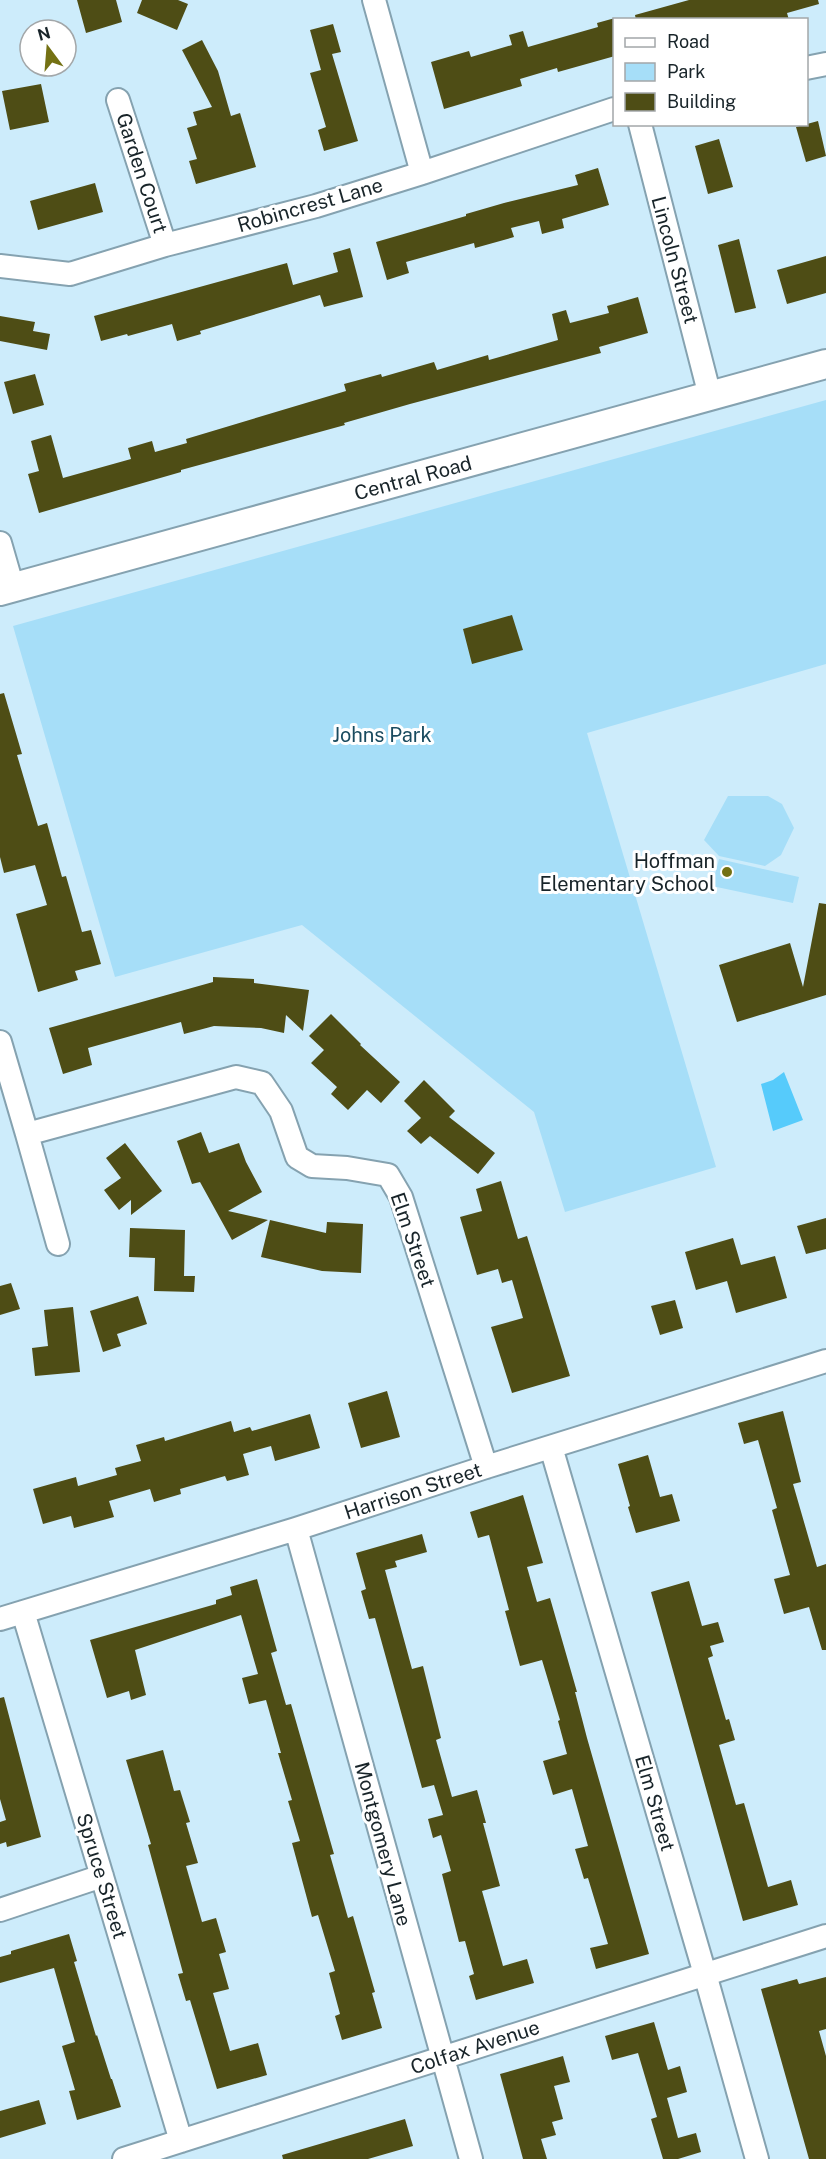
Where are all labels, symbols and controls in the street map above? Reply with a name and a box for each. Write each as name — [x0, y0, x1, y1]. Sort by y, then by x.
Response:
north arrow — [18, 18, 78, 78]
legend — [613, 18, 808, 126]
text: N — [35, 23, 53, 45]
text: Road — [667, 31, 710, 52]
text: Park — [667, 61, 705, 82]
text: Building — [667, 91, 736, 112]
street label: Garden Court — [111, 110, 173, 236]
street label: Robincrest Lane — [234, 173, 386, 237]
street label: Lincoln Street — [646, 194, 704, 326]
street label: Central Road — [352, 451, 474, 505]
park label: Johns Park — [332, 723, 432, 747]
place label: Hoffman Elementary School — [540, 849, 715, 896]
marker: Hoffman Elementary School — [720, 865, 734, 879]
street label: Elm Street — [386, 1189, 440, 1291]
street label: Harrison Street — [341, 1457, 485, 1525]
street label: Elm Street — [630, 1752, 680, 1854]
street label: Montgomery Lane — [350, 1759, 416, 1929]
street label: Spruce Street — [72, 1810, 132, 1942]
street label: Colfax Avenue — [407, 2015, 543, 2079]

